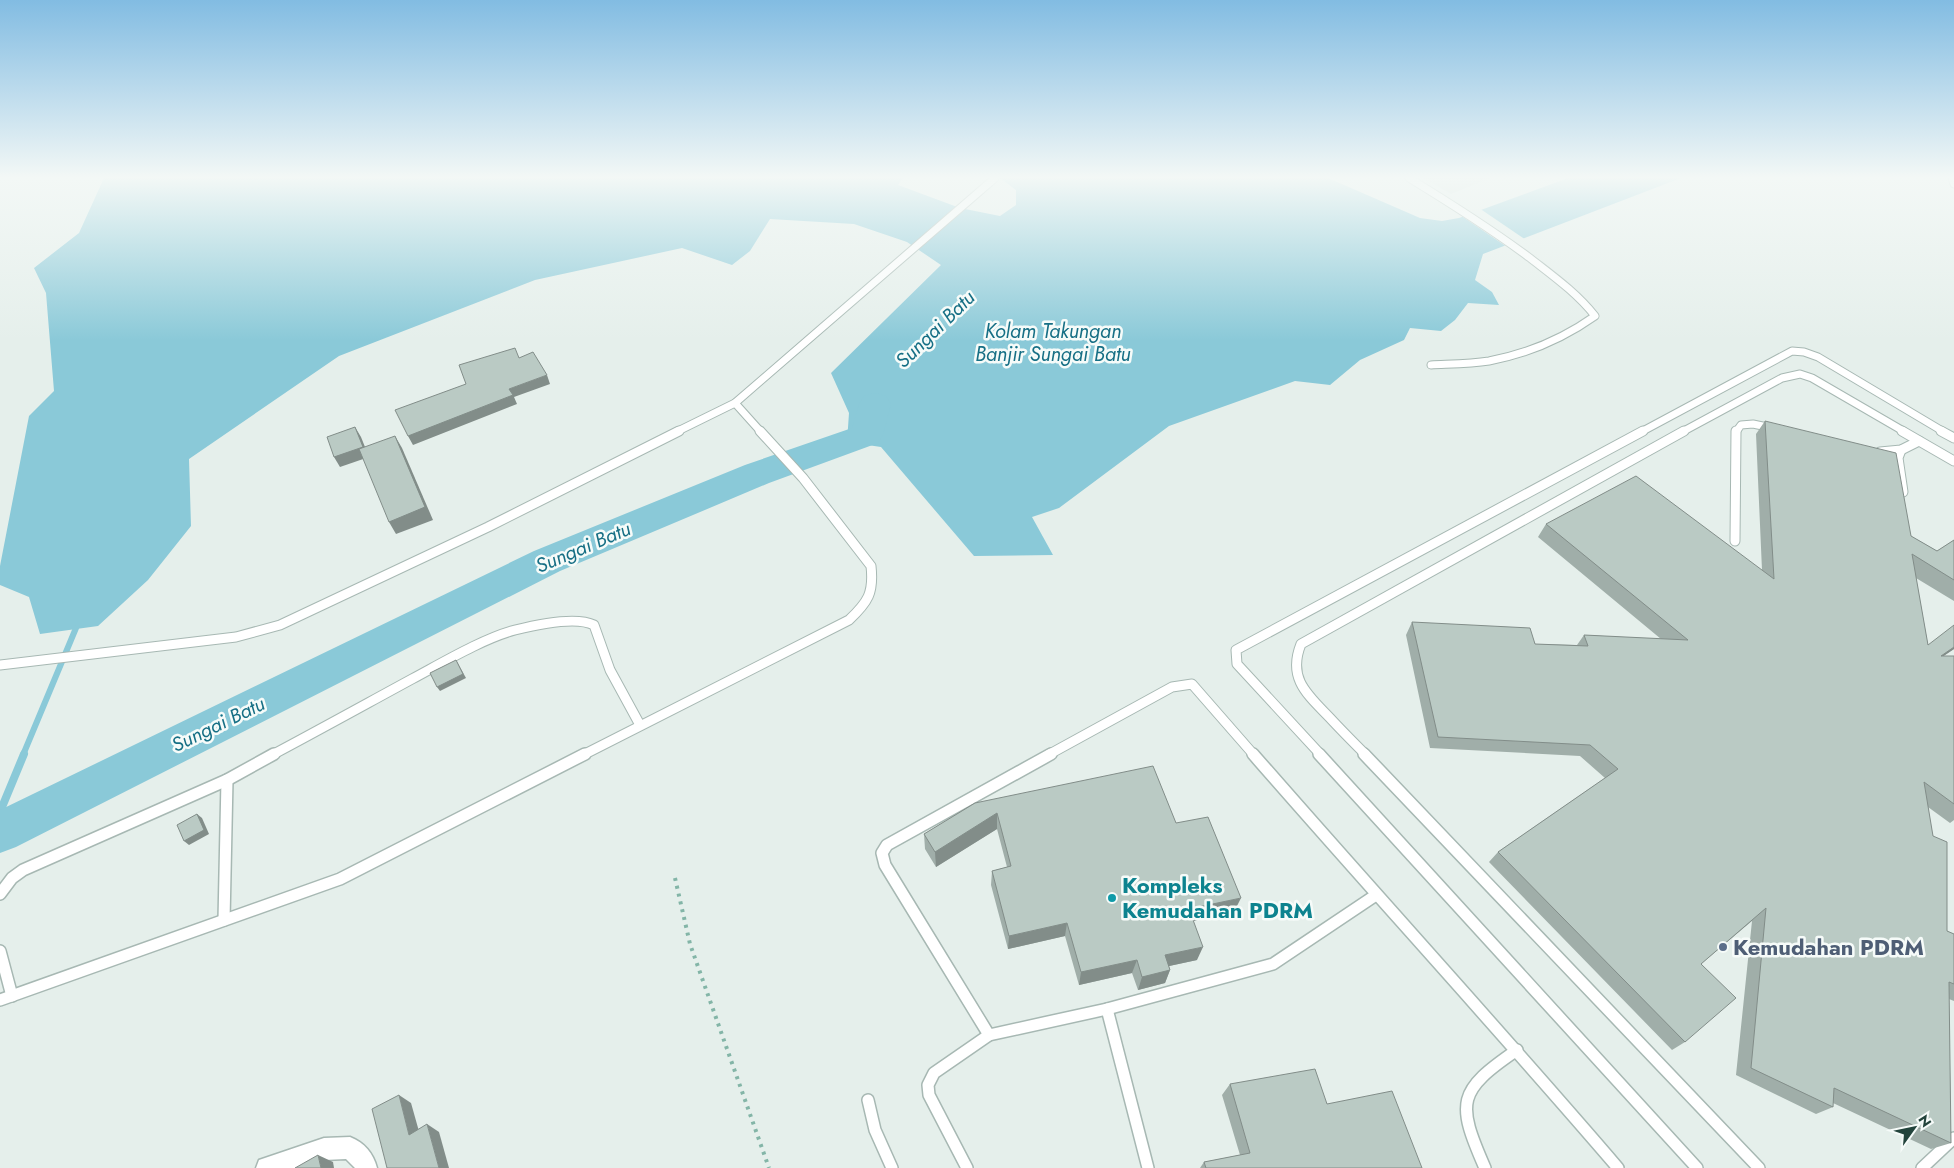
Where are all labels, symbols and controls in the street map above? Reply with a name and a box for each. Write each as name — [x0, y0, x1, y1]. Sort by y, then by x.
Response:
water label: Sungai Batu — [889, 284, 982, 375]
water label: Kolam Takungan Banjir Sungai Batu — [975, 317, 1131, 369]
water label: Sungai Batu — [531, 514, 635, 581]
water label: Sungai Batu — [167, 689, 270, 760]
place label: Kompleks Kemudahan PDRM — [1122, 869, 1313, 926]
marker: Kompleks Kemudahan PDRM — [1106, 892, 1118, 904]
place label: Kemudahan PDRM — [1733, 931, 1924, 963]
marker: Kemudahan PDRM — [1717, 941, 1729, 953]
north arrow — [1889, 1103, 1939, 1153]
text: N — [1913, 1111, 1936, 1131]

